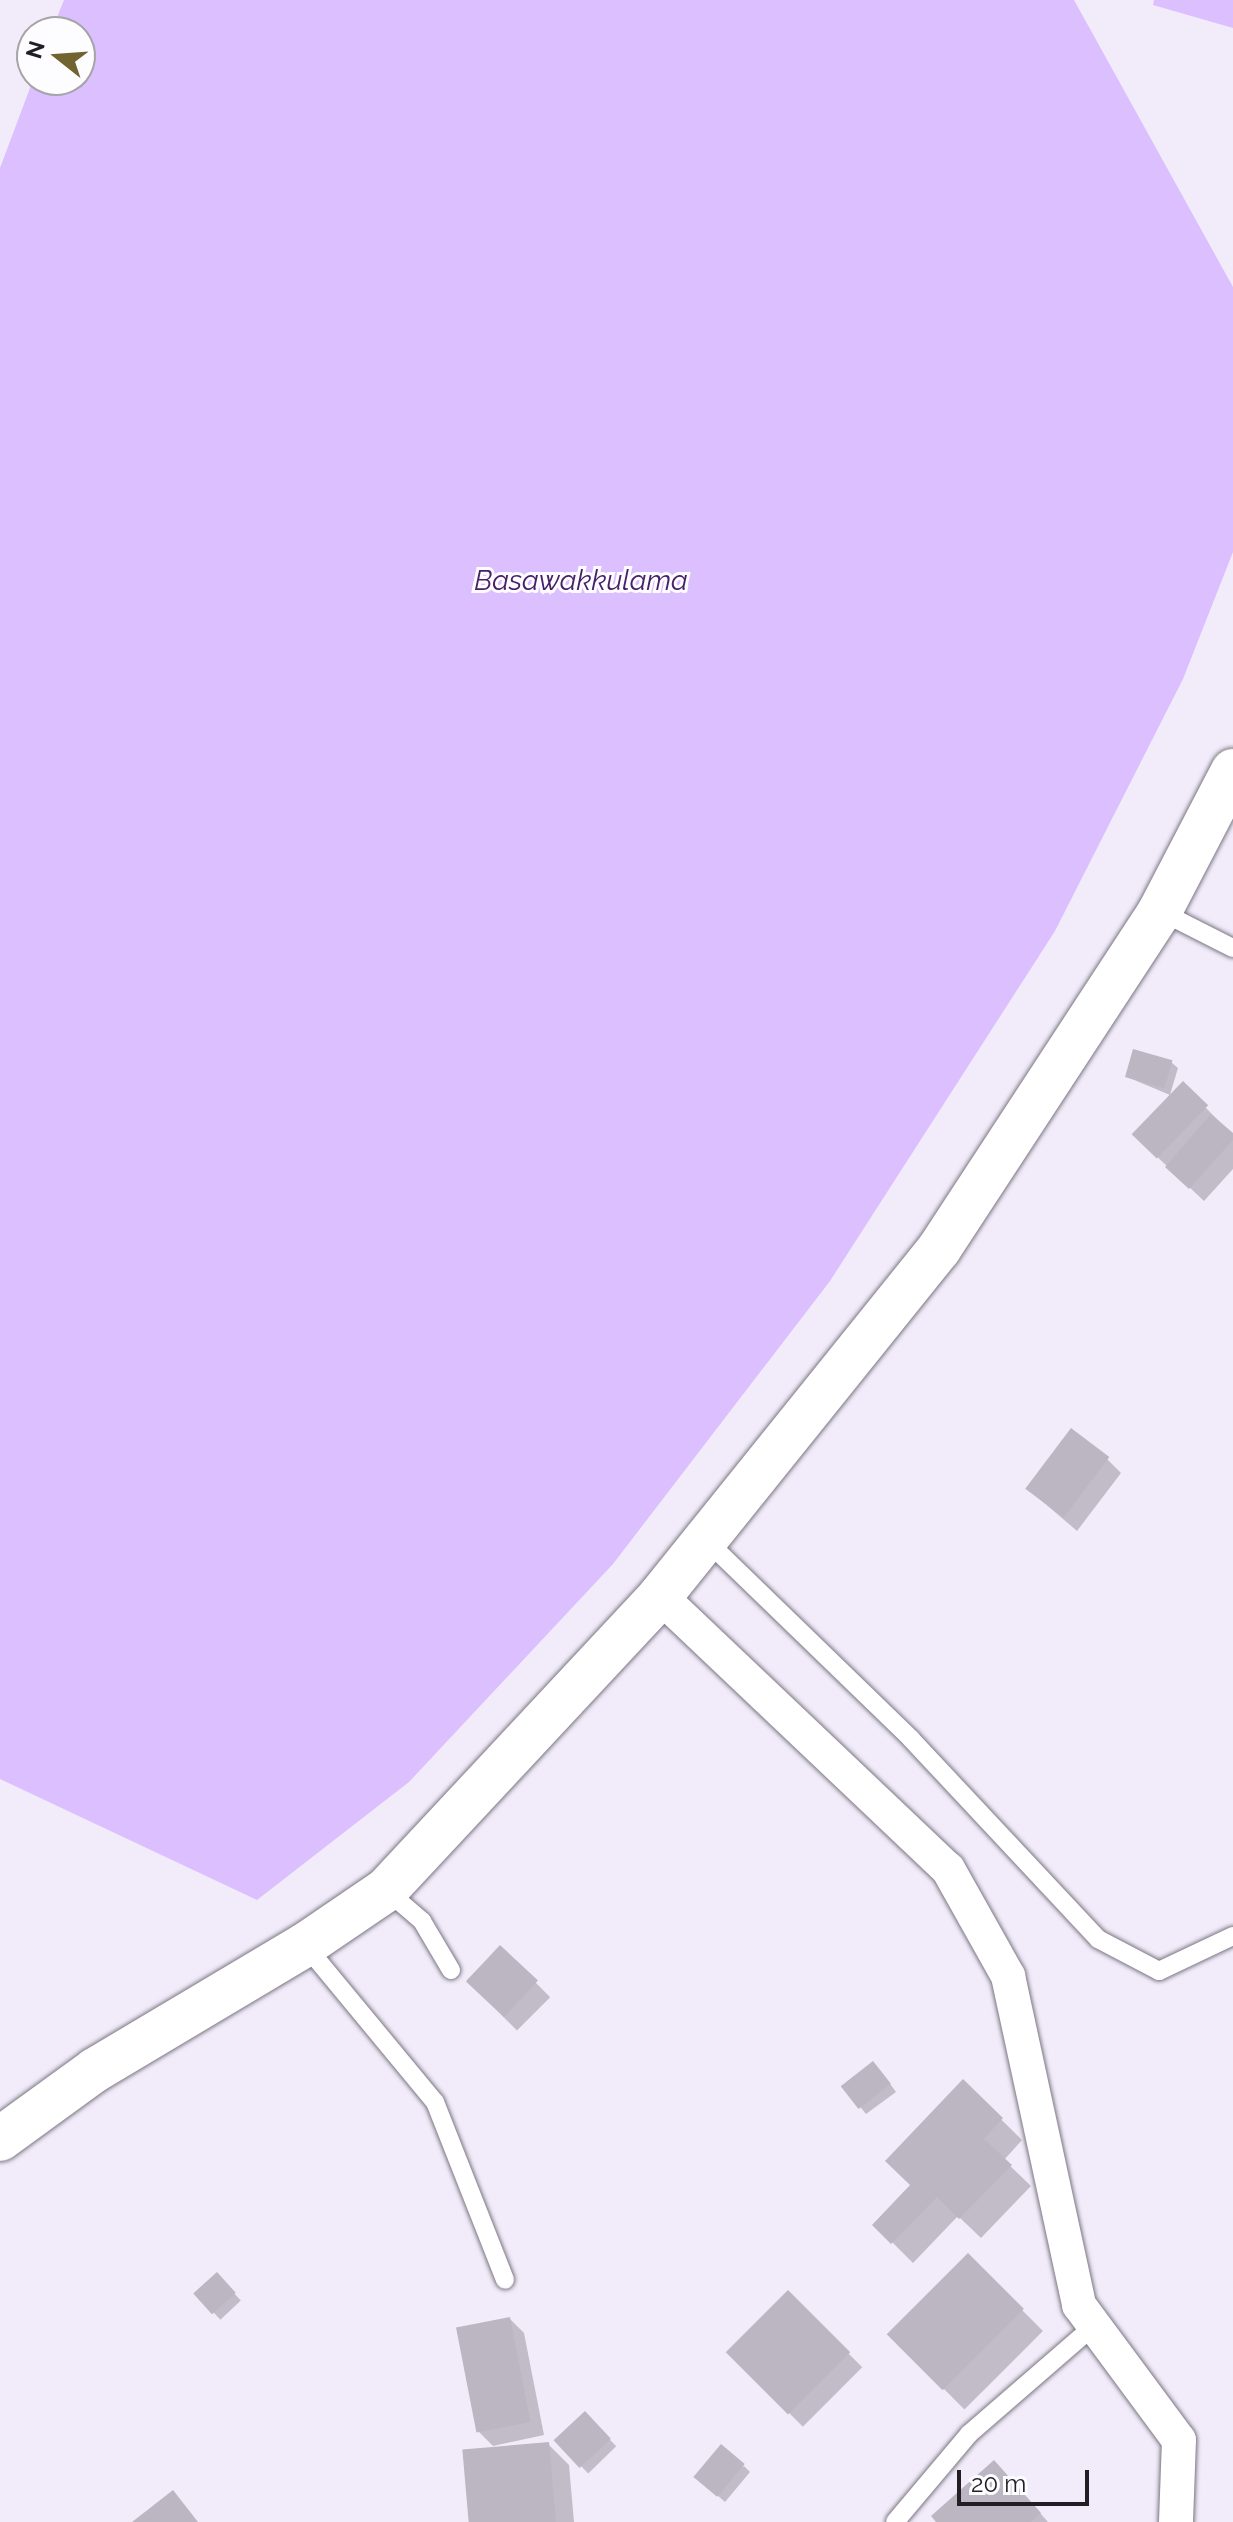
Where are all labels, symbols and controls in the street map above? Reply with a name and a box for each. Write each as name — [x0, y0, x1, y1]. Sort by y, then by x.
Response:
north arrow — [16, 16, 96, 96]
text: N — [20, 38, 50, 61]
water label: Basawakkulama — [474, 564, 688, 598]
scale bar — [961, 2454, 1093, 2504]
text: 20 m — [971, 2469, 1026, 2498]

